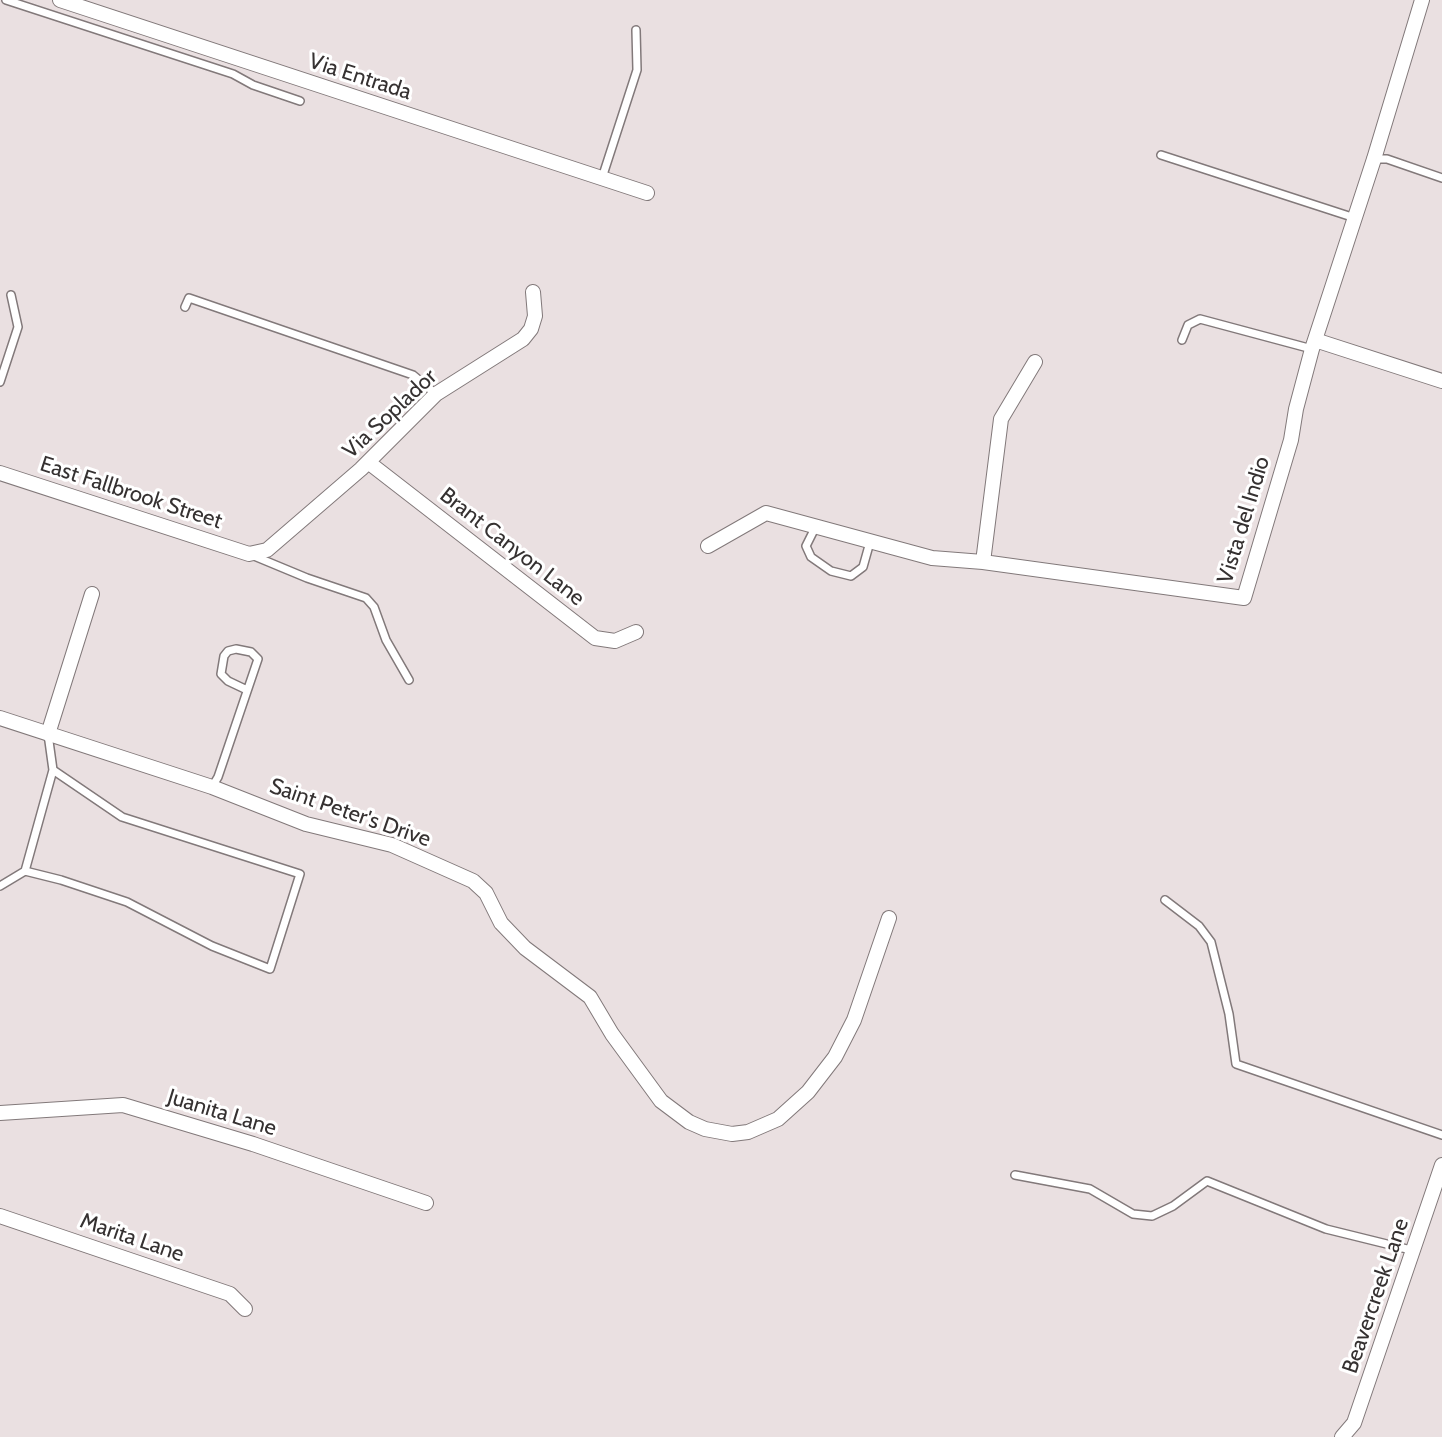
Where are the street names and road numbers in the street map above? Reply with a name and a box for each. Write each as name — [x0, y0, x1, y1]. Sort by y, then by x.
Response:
street label: Via Entrada — [305, 48, 415, 106]
street label: Via Soplador — [338, 364, 442, 464]
street label: East Fallbrook Street — [37, 451, 225, 535]
street label: Vista del Indio — [1212, 453, 1276, 587]
street label: Brant Canyon Lane — [434, 482, 590, 612]
street label: Saint Peter's Drive — [266, 773, 434, 853]
street label: Juanita Lane — [164, 1084, 280, 1142]
street label: Marita Lane — [77, 1208, 187, 1268]
street label: Beavercreek Lane — [1337, 1215, 1415, 1377]

